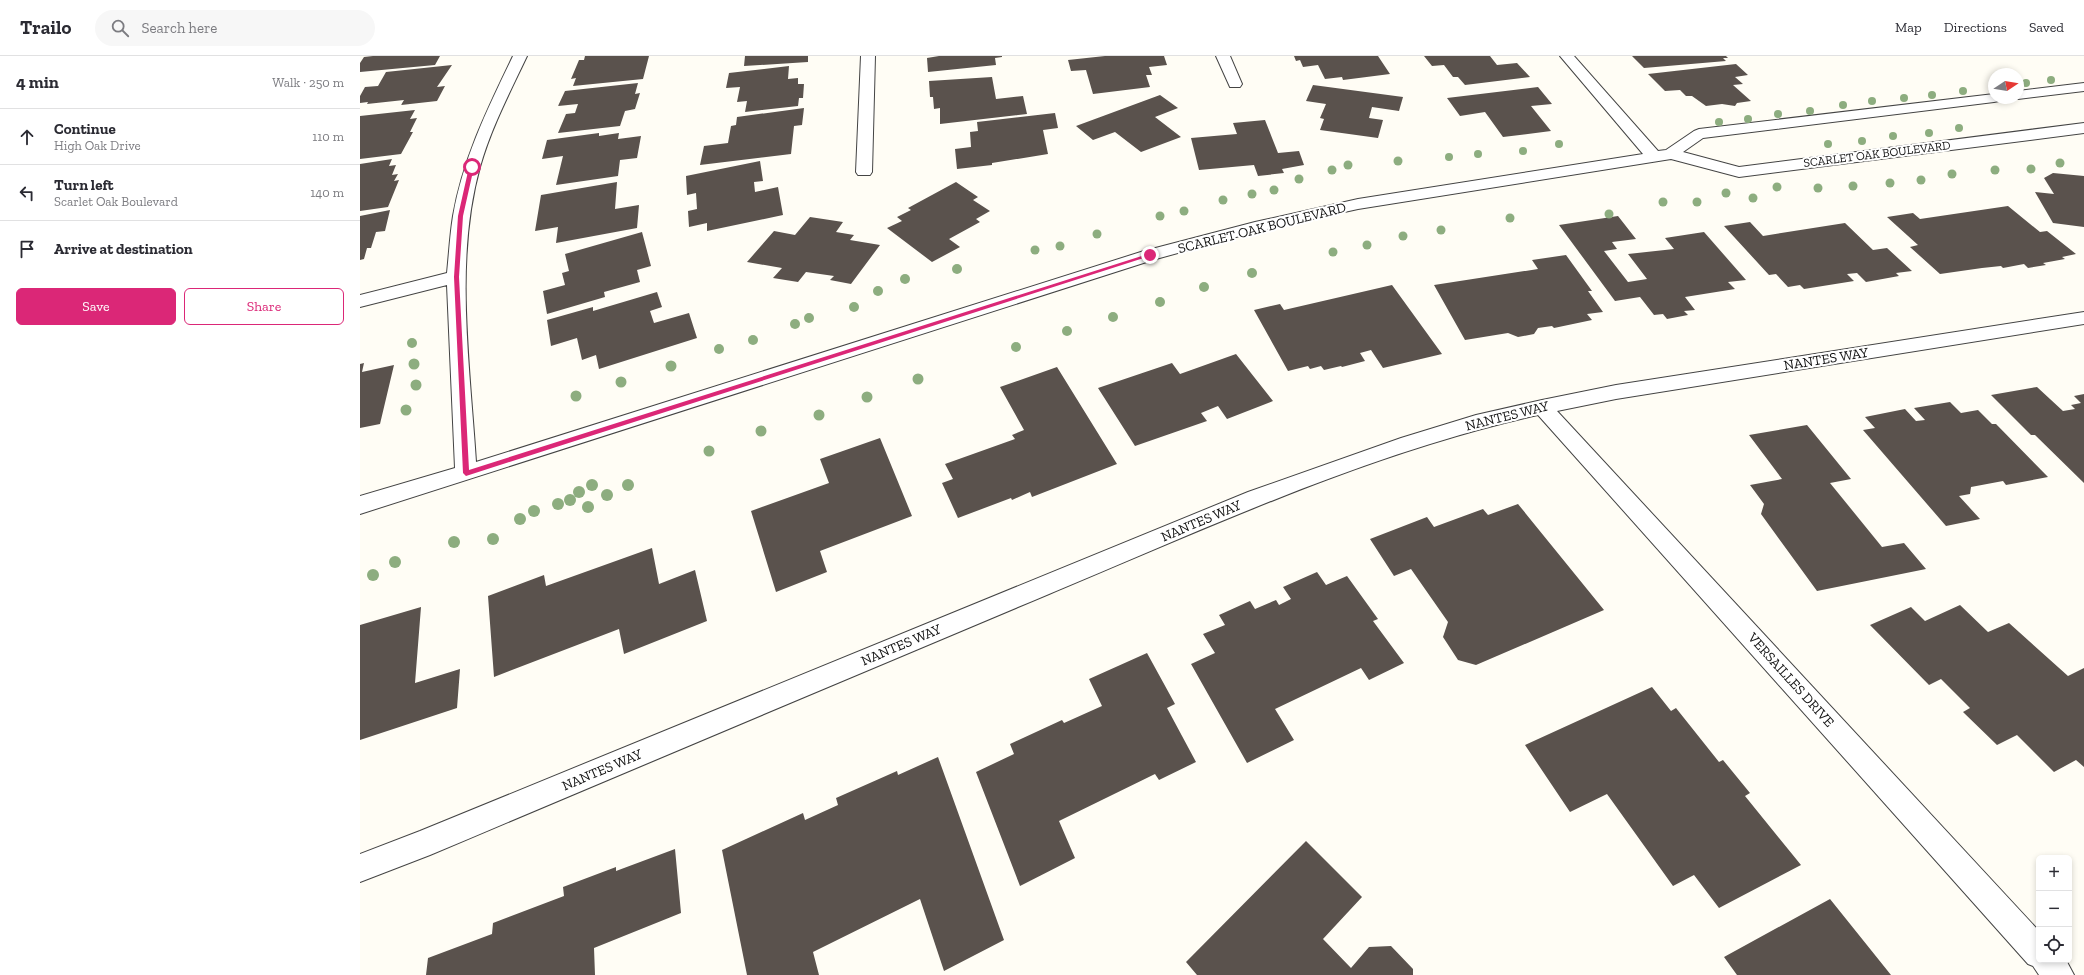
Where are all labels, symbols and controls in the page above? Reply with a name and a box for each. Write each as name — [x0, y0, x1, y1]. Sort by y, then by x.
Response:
search box — [95, 10, 375, 46]
text: Trailo — [20, 16, 71, 39]
icon: search — [109, 17, 131, 39]
text: Search here — [141, 19, 217, 37]
text: Map — [1895, 19, 1922, 36]
text: Directions — [1944, 19, 2007, 36]
text: Saved — [2029, 19, 2064, 36]
north arrow — [1988, 68, 2024, 104]
text: 4 min — [16, 72, 59, 92]
text: Walk · 250 m — [272, 75, 344, 90]
text: Continue — [54, 120, 116, 138]
icon: ahead — [16, 126, 38, 148]
text: 110 m — [312, 129, 344, 144]
text: High Oak Drive — [54, 138, 141, 153]
street label: SCARLET OAK BOULEVARD — [1803, 138, 1951, 170]
route start — [463, 158, 481, 176]
text: Turn left — [54, 176, 114, 194]
icon: left — [16, 182, 38, 204]
text: 140 m — [310, 185, 344, 200]
text: Scarlet Oak Boulevard — [54, 194, 178, 209]
street label: SCARLET OAK BOULEVARD — [1176, 199, 1348, 257]
icon: arrive — [16, 238, 38, 260]
text: Arrive at destination — [54, 240, 193, 258]
route end — [1141, 246, 1159, 264]
button: Save — [16, 288, 176, 325]
button: Share — [184, 288, 344, 325]
street label: NANTES WAY — [1782, 344, 1870, 374]
street label: NANTES WAY — [1464, 397, 1551, 435]
street label: NANTES WAY — [1158, 496, 1244, 546]
street label: NANTES WAY — [858, 620, 944, 670]
street label: VERSAILLES DRIVE — [1744, 629, 1838, 731]
street label: NANTES WAY — [559, 745, 645, 795]
map controls — [2036, 855, 2072, 963]
button: + — [2036, 855, 2072, 891]
button: − — [2036, 891, 2072, 927]
button: locate — [2036, 927, 2072, 963]

